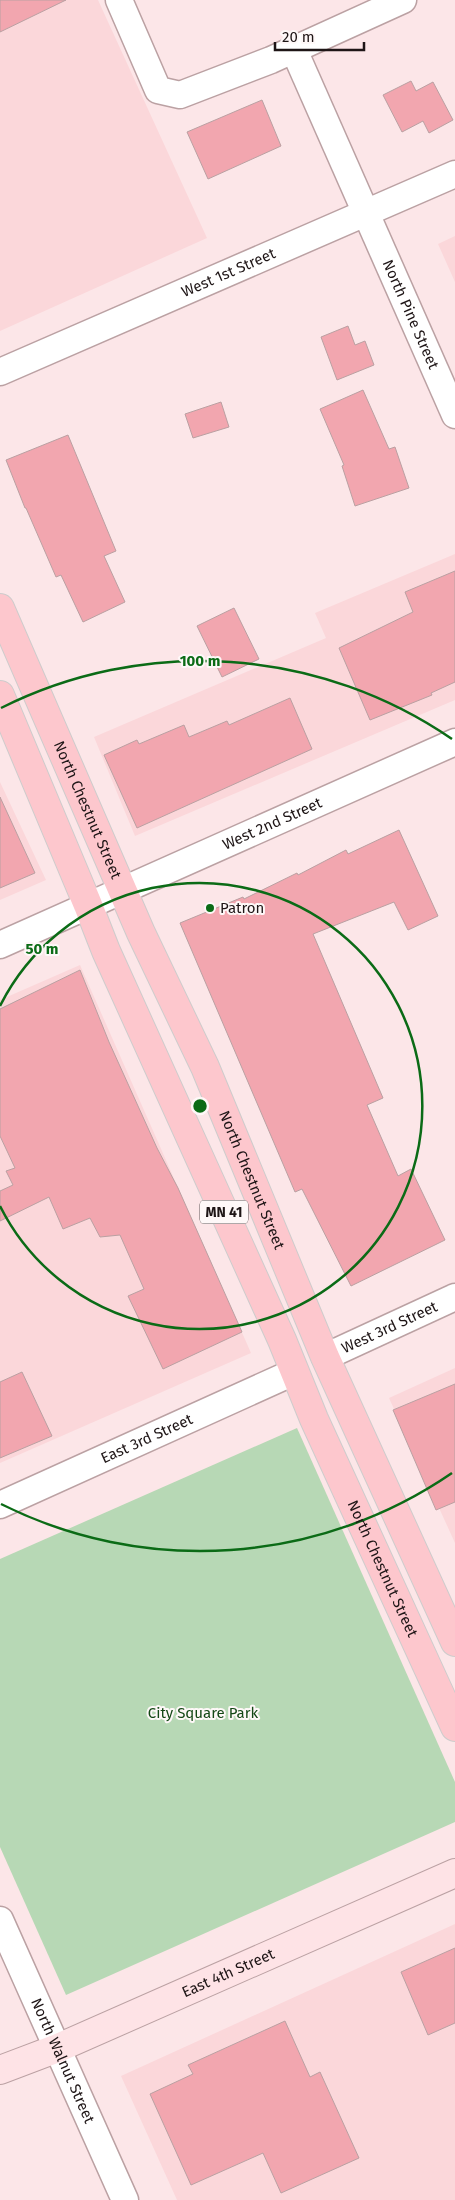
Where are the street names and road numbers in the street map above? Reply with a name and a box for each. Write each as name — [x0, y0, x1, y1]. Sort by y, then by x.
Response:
street label: West 1st Street — [179, 244, 279, 301]
street label: North Pine Street — [379, 257, 443, 372]
street label: North Chestnut Street — [50, 738, 126, 882]
street label: West 2nd Street — [220, 793, 325, 854]
street label: North Chestnut Street — [215, 1108, 289, 1252]
road number: MN 41 — [200, 1200, 248, 1224]
street label: West 3rd Street — [339, 1297, 441, 1357]
street label: East 3rd Street — [98, 1410, 196, 1467]
street label: North Chestnut Street — [343, 1498, 422, 1640]
street label: East 4th Street — [179, 1945, 278, 2001]
street label: North Walnut Street — [27, 1995, 99, 2126]

